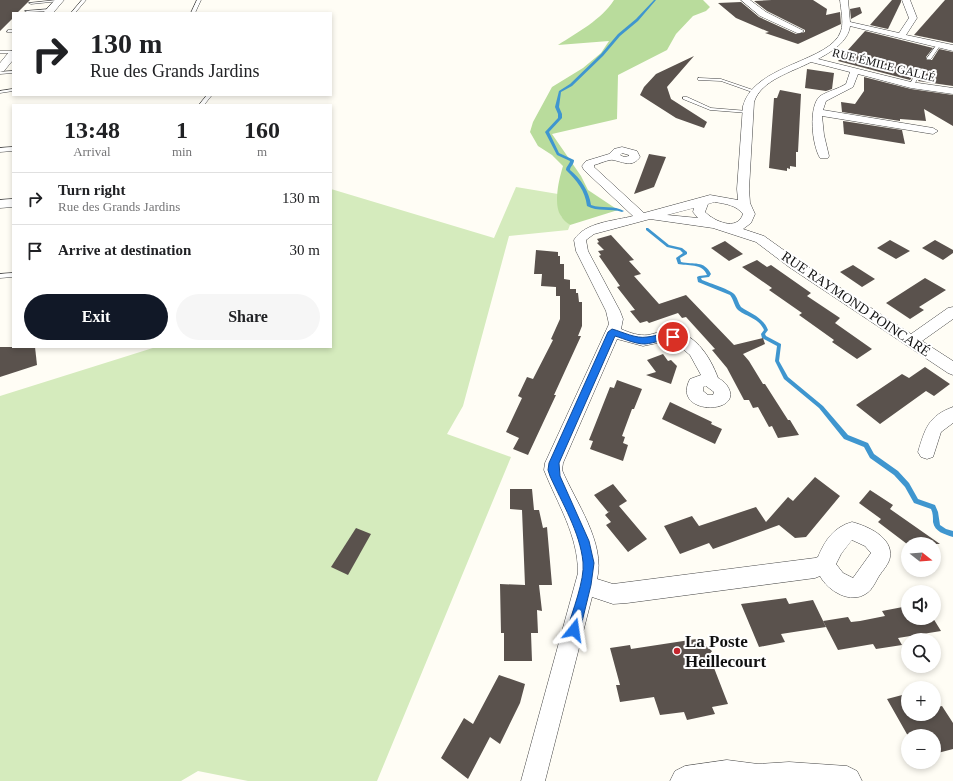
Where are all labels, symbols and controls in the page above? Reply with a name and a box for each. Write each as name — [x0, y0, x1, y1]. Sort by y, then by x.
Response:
icon: right — [24, 28, 76, 80]
text: 130 m — [90, 28, 162, 59]
street label: RUE ÉMILE GALLÉ — [831, 45, 937, 85]
text: Rue des Grands Jardins — [90, 61, 259, 81]
text: 13:48 — [64, 117, 120, 143]
text: 1 — [176, 117, 188, 143]
text: 160 — [244, 117, 280, 143]
text: Arrival — [73, 144, 111, 159]
text: min — [172, 144, 192, 159]
text: m — [257, 144, 267, 159]
text: Turn right — [58, 182, 125, 198]
icon: right — [24, 188, 46, 210]
text: 130 m — [282, 190, 320, 206]
text: Rue des Grands Jardins — [58, 199, 180, 214]
icon: arrive — [24, 240, 46, 262]
text: Arrive at destination — [58, 242, 191, 258]
text: 30 m — [290, 242, 320, 258]
street label: RUE RAYMOND POINCARÉ — [779, 248, 934, 359]
button: Exit — [24, 294, 168, 340]
button: Share — [176, 294, 320, 340]
pin — [656, 320, 690, 354]
icon: arrive — [662, 326, 684, 348]
north arrow — [901, 537, 941, 577]
map controls — [901, 537, 941, 769]
button: sound — [901, 585, 941, 625]
position arrow — [553, 609, 595, 651]
place label: La Poste Heillecourt — [685, 632, 767, 671]
button: search — [901, 633, 941, 673]
marker: La Poste Heillecourt — [672, 646, 682, 656]
button: + — [901, 681, 941, 721]
button: − — [901, 729, 941, 769]

